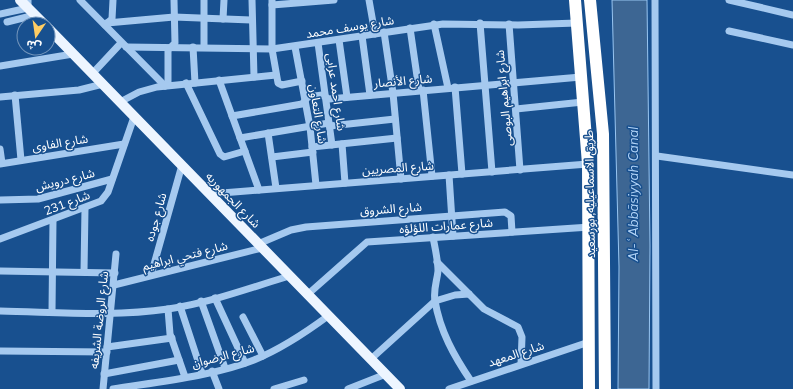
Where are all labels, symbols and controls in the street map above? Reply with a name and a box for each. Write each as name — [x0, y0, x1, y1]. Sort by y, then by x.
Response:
street label: شارع يوسف محمد — [305, 12, 395, 43]
north arrow — [16, 16, 56, 56]
text: ش — [25, 37, 43, 54]
street label: شارع ابراهيم البوصى — [492, 49, 517, 147]
street label: شارع احمد عرابى — [322, 52, 349, 132]
street label: شارع الأنصار — [372, 70, 433, 93]
street label: شارع التعاون — [304, 83, 331, 145]
water label: Al-ʿAbbāsiyyah Canal — [625, 126, 641, 262]
street label: طريق الاسماعيليه, بورسعيد — [581, 130, 599, 258]
street label: شارع الفاوى — [31, 131, 89, 156]
street label: شارع المصريين — [362, 158, 435, 179]
street label: شارع درويش — [34, 165, 97, 196]
street label: شارع الجمهوريه — [201, 168, 264, 232]
street label: شارع 231 — [42, 187, 93, 220]
street label: شارع جوده — [141, 191, 172, 243]
street label: شارع الشروق — [359, 199, 423, 220]
street label: شارع عمارات اللؤلؤه — [399, 215, 493, 238]
street label: شارع فتحي ابراهيم — [141, 238, 230, 276]
street label: شارع الروضة الشريفه — [86, 270, 113, 370]
street label: شارع المعهد — [486, 337, 546, 372]
street label: شارع الرضوان — [190, 340, 256, 373]

